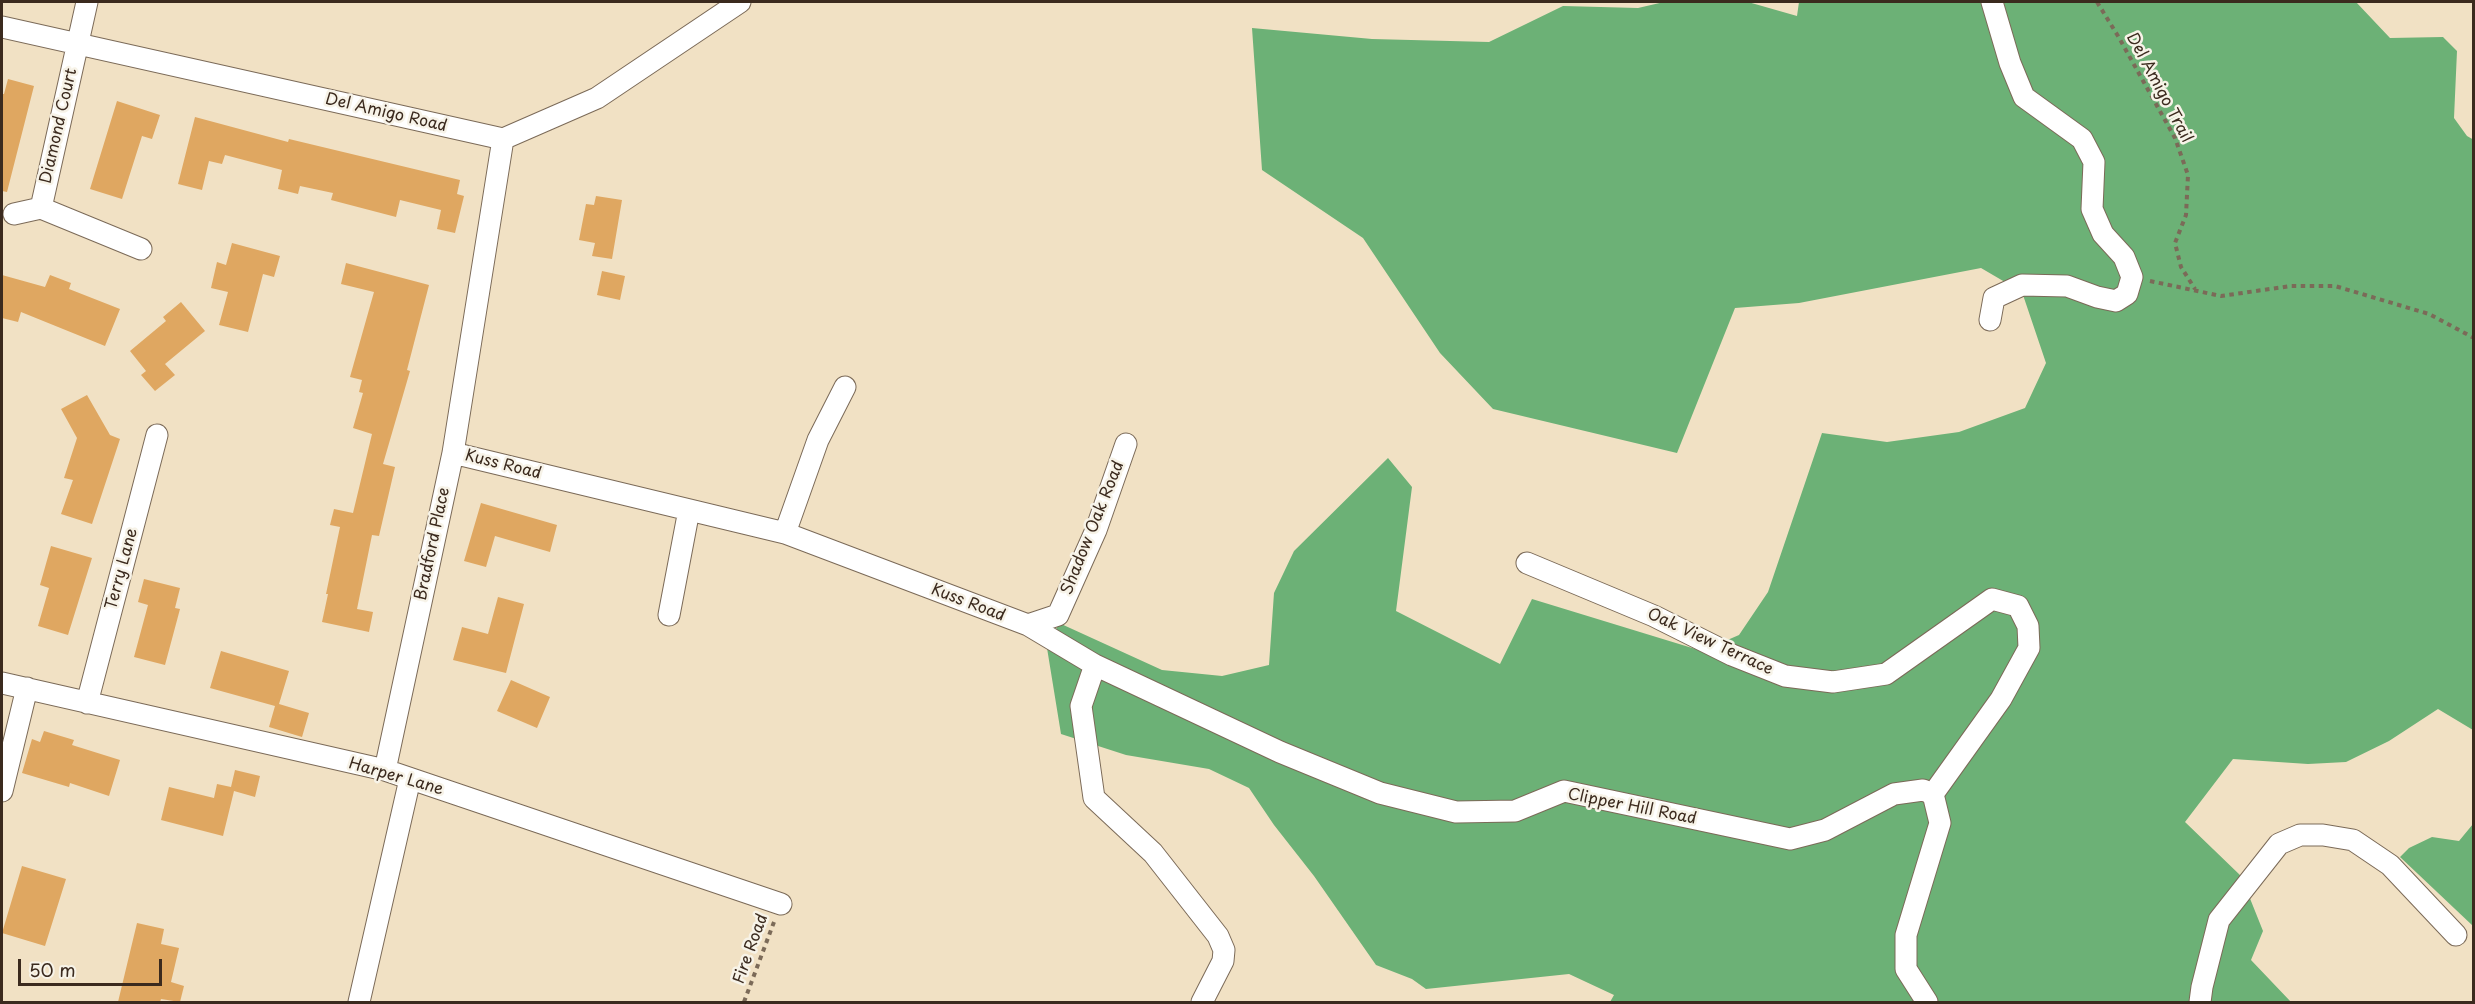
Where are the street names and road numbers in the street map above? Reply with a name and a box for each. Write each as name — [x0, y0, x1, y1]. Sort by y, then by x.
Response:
street label: Del Amigo Trail — [2122, 30, 2196, 146]
street label: Diamond Court — [36, 67, 82, 185]
street label: Del Amigo Road — [323, 90, 449, 136]
street label: Kuss Road — [463, 446, 543, 484]
street label: Shadow Oak Road — [1057, 458, 1129, 598]
street label: Bradford Place — [412, 486, 454, 602]
street label: Terry Lane — [102, 526, 142, 612]
street label: Kuss Road — [928, 580, 1008, 626]
street label: Oak View Terrace — [1644, 604, 1776, 680]
street label: Harper Lane — [346, 754, 446, 800]
street label: Clipper Hill Road — [1566, 785, 1698, 829]
street label: Fire Road — [730, 911, 772, 987]

